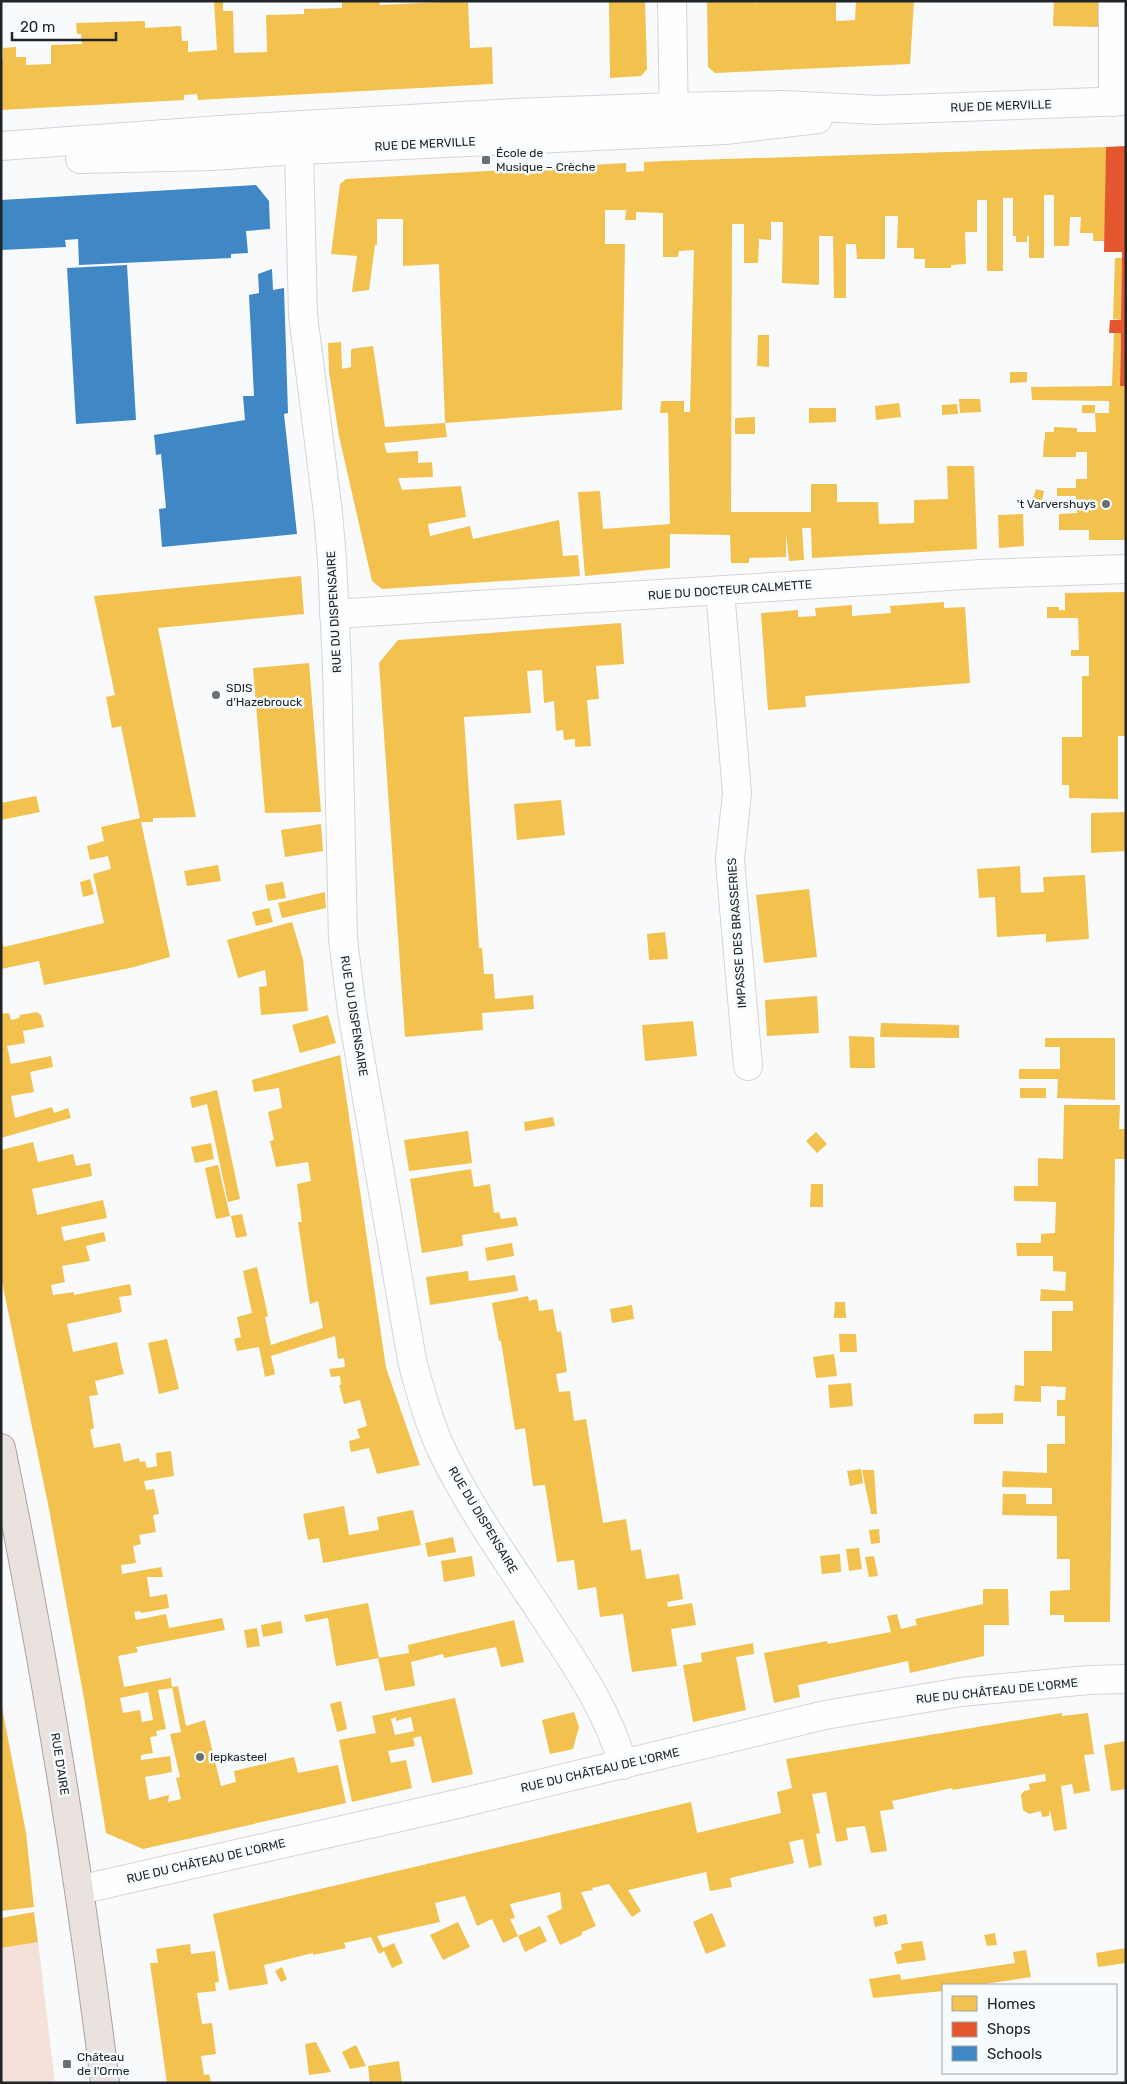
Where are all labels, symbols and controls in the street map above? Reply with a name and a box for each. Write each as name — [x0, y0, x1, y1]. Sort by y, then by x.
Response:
scale bar — [12, 10, 116, 42]
text: 20 m — [20, 18, 55, 36]
street label: RUE DE MERVILLE — [950, 97, 1052, 115]
street label: RUE DE MERVILLE — [374, 134, 476, 154]
place label: École de Musique – Crèche — [496, 146, 596, 174]
marker: École de Musique – Crèche — [480, 154, 492, 166]
place label: 't Varvershuys — [1017, 497, 1096, 511]
marker: 't Varvershuys — [1100, 498, 1112, 510]
street label: RUE DU DISPENSAIRE — [324, 551, 344, 673]
street label: RUE DU DOCTEUR CALMETTE — [647, 577, 813, 603]
place label: SDIS d'Hazebrouck — [226, 681, 303, 709]
marker: SDIS d'Hazebrouck — [210, 689, 222, 701]
street label: IMPASSE DES BRASSERIES — [725, 857, 749, 1009]
street label: RUE DU DISPENSAIRE — [338, 955, 370, 1077]
street label: RUE DU DISPENSAIRE — [446, 1464, 520, 1576]
street label: RUE DU CHÂTEAU DE L'ORME — [915, 1676, 1079, 1706]
street label: RUE D'AIRE — [48, 1732, 72, 1796]
street label: RUE DU CHÂTEAU DE L'ORME — [519, 1745, 681, 1795]
place label: Iepkasteel — [210, 1750, 267, 1764]
marker: Iepkasteel — [194, 1751, 206, 1763]
street label: RUE DU CHÂTEAU DE L'ORME — [125, 1836, 287, 1886]
legend — [942, 1984, 1117, 2074]
text: Homes — [987, 1995, 1036, 2013]
text: Shops — [987, 2020, 1031, 2038]
text: Schools — [987, 2045, 1043, 2063]
place label: Château de l'Orme — [77, 2050, 130, 2078]
marker: Château de l'Orme — [61, 2058, 73, 2070]

